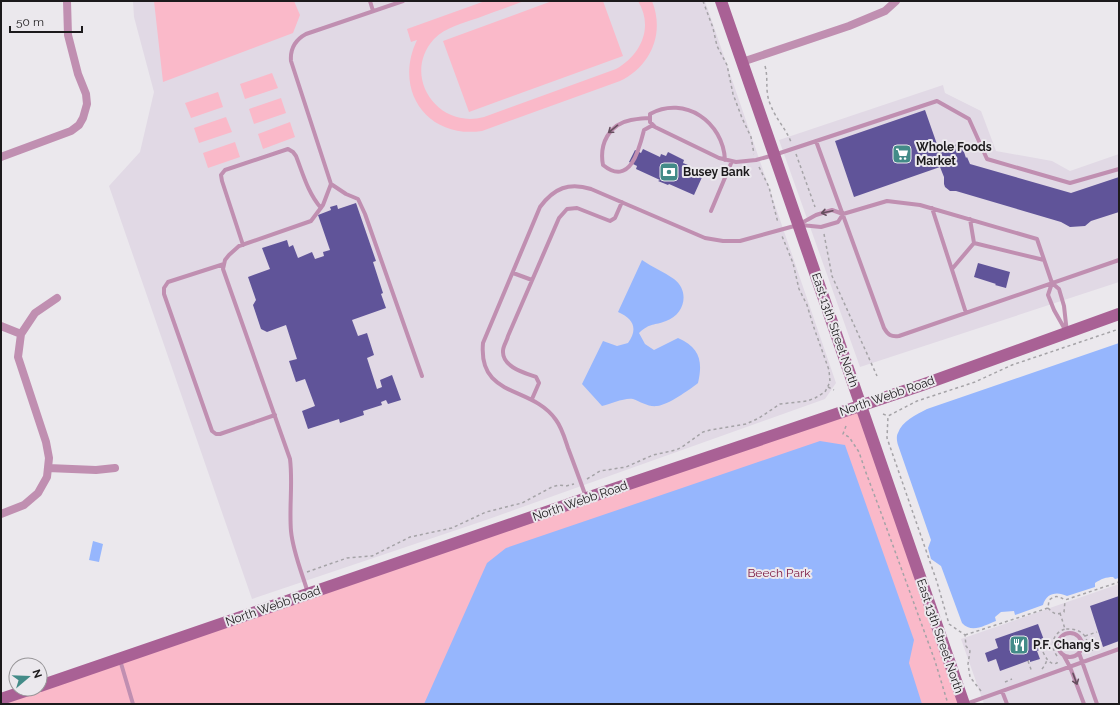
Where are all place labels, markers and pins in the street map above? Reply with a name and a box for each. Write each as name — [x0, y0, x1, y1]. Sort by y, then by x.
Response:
place label: Whole Foods Market — [916, 140, 992, 168]
supermarket icon: Whole Foods Market — [891, 143, 913, 165]
bank icon: Busey Bank — [658, 161, 680, 183]
place label: Busey Bank — [683, 165, 750, 179]
restaurant icon: P.F. Chang's — [1008, 634, 1030, 656]
place label: P.F. Chang's — [1033, 638, 1100, 652]

